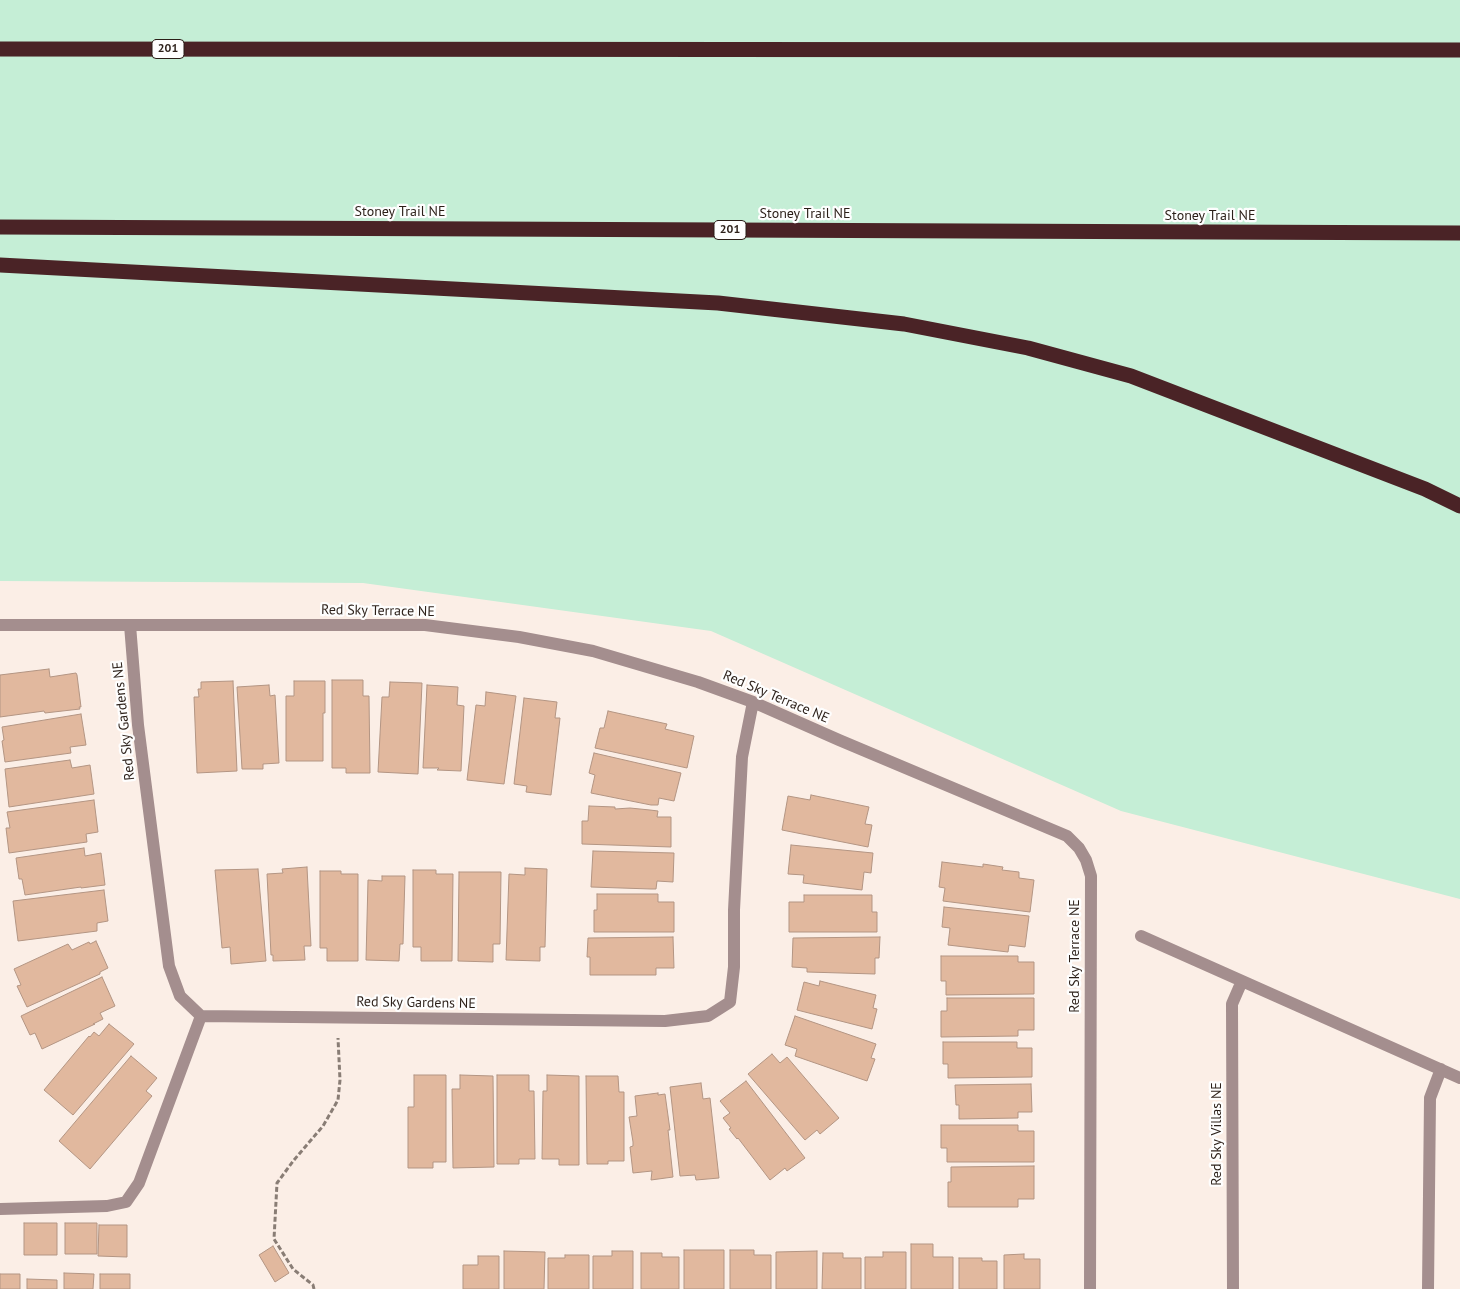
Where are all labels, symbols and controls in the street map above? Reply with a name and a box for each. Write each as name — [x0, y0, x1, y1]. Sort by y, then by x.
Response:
road number: 201 — [152, 40, 184, 59]
street label: Stoney Trail NE — [355, 204, 445, 220]
street label: Stoney Trail NE — [760, 206, 850, 222]
street label: Stoney Trail NE — [1165, 208, 1255, 224]
road number: 201 — [714, 220, 746, 240]
street label: Red Sky Terrace NE — [321, 602, 435, 620]
street label: Red Sky Gardens NE — [109, 661, 139, 781]
street label: Red Sky Terrace NE — [720, 667, 832, 727]
street label: Red Sky Terrace NE — [1067, 899, 1083, 1013]
street label: Red Sky Gardens NE — [356, 994, 476, 1012]
street label: Red Sky Villas NE — [1209, 1082, 1225, 1186]

